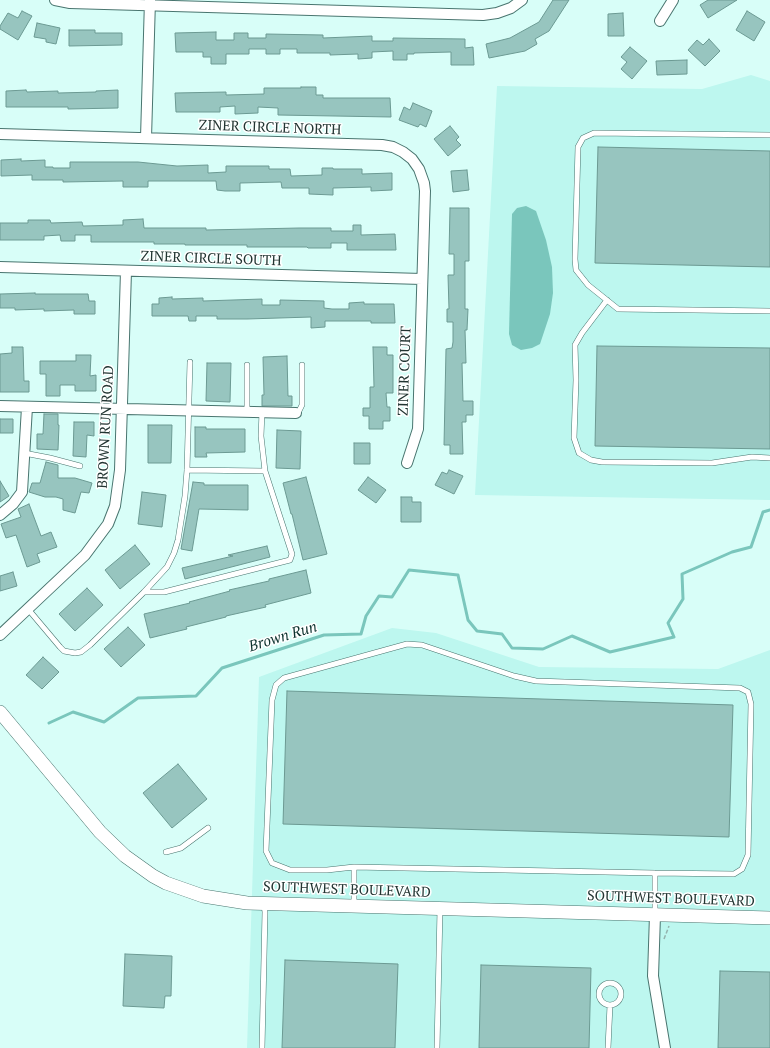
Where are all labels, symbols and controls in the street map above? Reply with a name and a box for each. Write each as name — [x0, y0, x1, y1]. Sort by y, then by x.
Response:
street label: ZINER CIRCLE NORTH — [198, 117, 342, 139]
street label: ZINER CIRCLE SOUTH — [140, 248, 282, 270]
street label: ZINER COURT — [395, 326, 415, 416]
street label: BROWN RUN ROAD — [94, 365, 118, 489]
water label: Brown Run — [247, 618, 319, 656]
street label: SOUTHWEST BOULEVARD — [263, 879, 431, 901]
street label: SOUTHWEST BOULEVARD — [587, 888, 755, 910]

